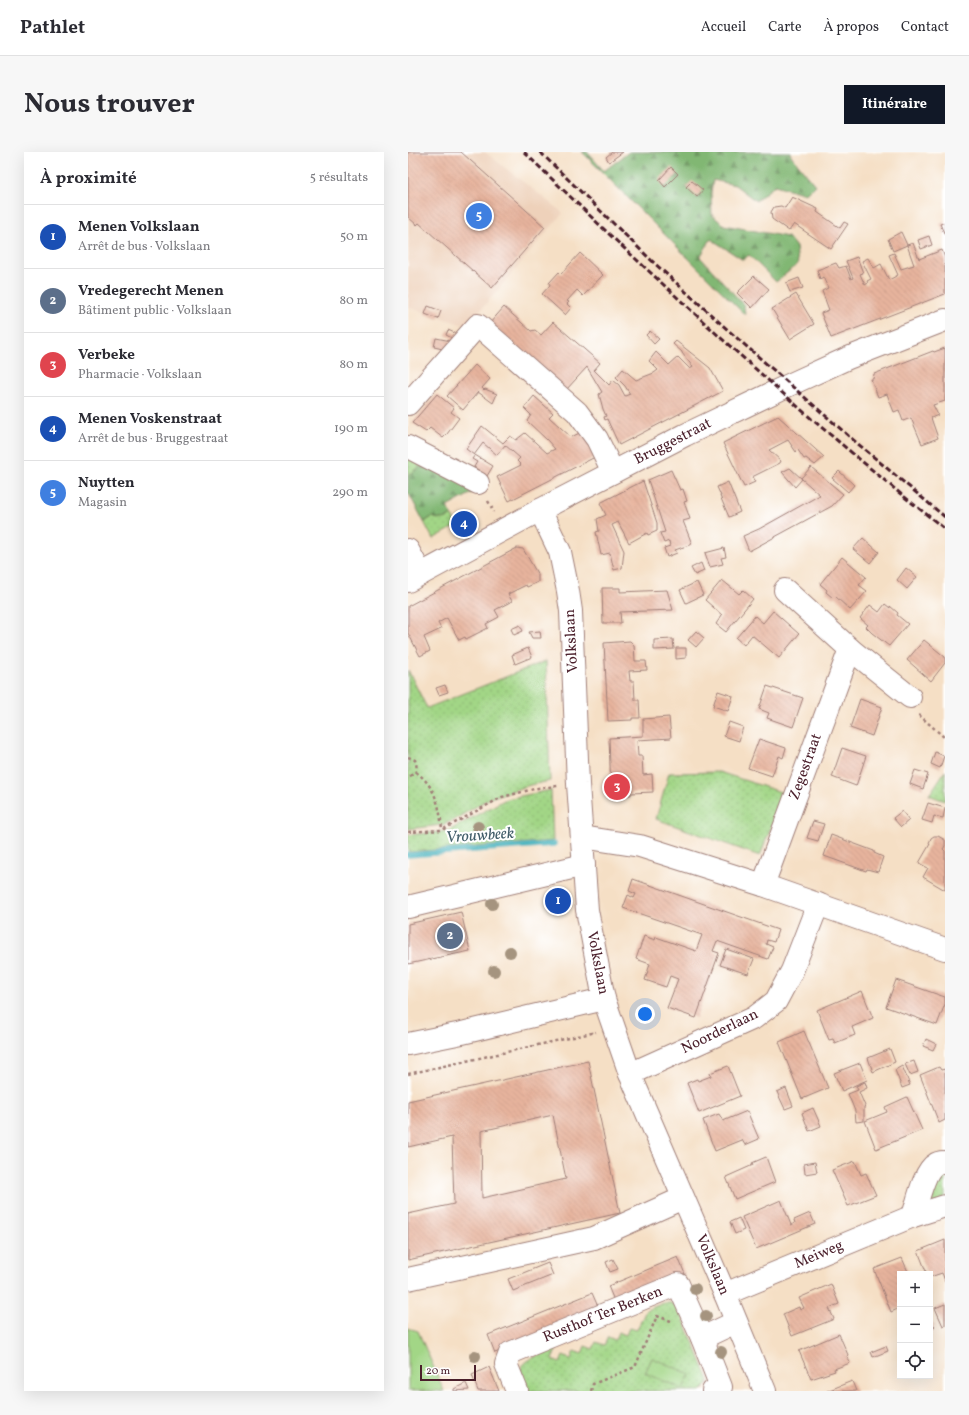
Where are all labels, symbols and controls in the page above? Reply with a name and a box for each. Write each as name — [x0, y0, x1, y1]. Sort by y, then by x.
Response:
text: Pathlet — [20, 15, 85, 41]
text: Accueil — [701, 18, 746, 37]
text: Carte — [768, 18, 802, 37]
text: À propos — [824, 18, 879, 37]
text: Contact — [901, 18, 949, 37]
text: Nous trouver — [24, 85, 195, 124]
button: Itinéraire — [844, 85, 945, 124]
text: À proximité — [40, 167, 137, 190]
text: 5 résultats — [310, 169, 368, 187]
pin: 5 — [466, 201, 492, 231]
text: Menen Volkslaan — [78, 217, 200, 238]
text: 1 — [50, 228, 56, 246]
text: 50 m — [340, 228, 368, 246]
text: Arrêt de bus · Volkslaan — [78, 238, 210, 256]
text: Vredegerecht Menen — [78, 281, 224, 302]
text: 2 — [50, 292, 56, 310]
text: 80 m — [339, 292, 368, 310]
text: Bâtiment public · Volkslaan — [78, 302, 232, 320]
text: Verbeke — [78, 345, 135, 366]
text: 3 — [50, 356, 56, 374]
text: 80 m — [339, 356, 368, 374]
text: Pharmacie · Volkslaan — [78, 366, 202, 384]
text: Menen Voskenstraat — [78, 409, 222, 430]
street label: Bruggestraat — [631, 413, 715, 471]
text: 4 — [49, 420, 57, 438]
text: 190 m — [334, 420, 368, 438]
text: Arrêt de bus · Bruggestraat — [78, 430, 228, 448]
text: Nuytten — [78, 473, 135, 494]
text: 5 — [50, 484, 56, 502]
text: 290 m — [332, 484, 368, 502]
text: Magasin — [78, 494, 127, 512]
pin: 4 — [451, 509, 477, 539]
street label: Volkslaan — [560, 608, 584, 674]
street label: Zegestraat — [784, 731, 828, 803]
pin: 3 — [604, 772, 630, 802]
water label: Vrouwbeek — [445, 823, 515, 849]
pin: 1 — [545, 886, 571, 916]
pin: 2 — [437, 921, 463, 951]
street label: Volkslaan — [581, 930, 613, 997]
your location — [635, 1004, 655, 1024]
street label: Noorderlaan — [678, 1004, 762, 1060]
street label: Volkslaan — [690, 1231, 734, 1299]
street label: Meiweg — [791, 1235, 847, 1275]
map controls — [897, 1271, 933, 1379]
button: + — [897, 1271, 933, 1307]
street label: Rusthof Ter Berken — [540, 1281, 666, 1349]
button: − — [897, 1307, 933, 1343]
button: locate — [897, 1343, 933, 1379]
scale bar — [420, 1363, 476, 1382]
text: 20 m — [426, 1364, 450, 1379]

